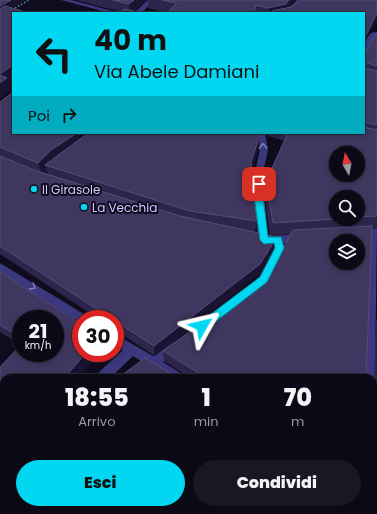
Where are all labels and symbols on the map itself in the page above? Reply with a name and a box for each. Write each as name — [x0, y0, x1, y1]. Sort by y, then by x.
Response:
one-way arrow — [258, 143, 267, 149]
north arrow — [329, 146, 365, 182]
pin — [242, 167, 276, 201]
place label: Il Girasole — [42, 181, 100, 198]
marker: Il Girasole — [29, 184, 39, 194]
place label: La Vecchia — [92, 199, 157, 216]
marker: La Vecchia — [79, 202, 89, 212]
one-way arrow — [29, 283, 36, 290]
position arrow — [181, 305, 223, 347]
speed limit sign: 30 — [72, 310, 124, 362]

